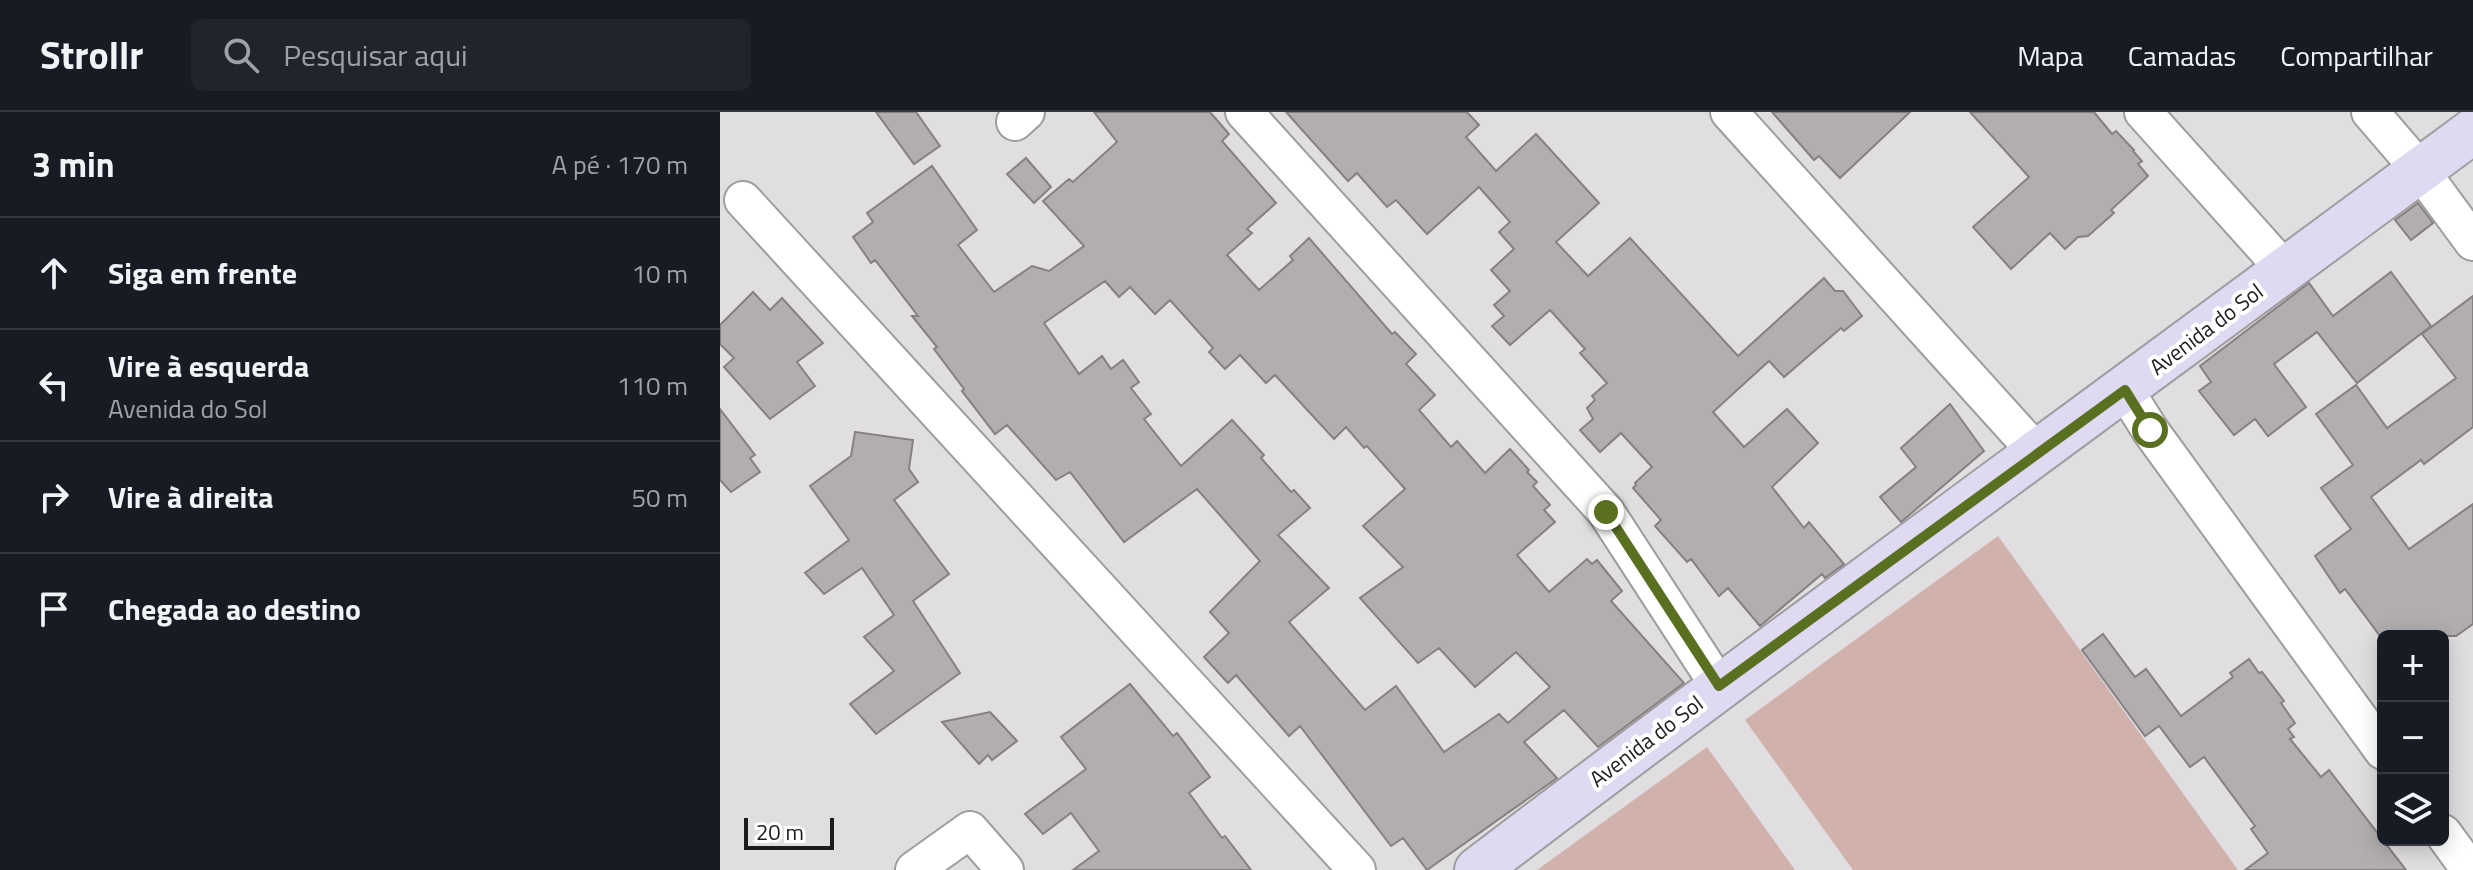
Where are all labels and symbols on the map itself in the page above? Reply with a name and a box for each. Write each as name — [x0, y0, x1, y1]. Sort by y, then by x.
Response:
street label: Avenida do Sol — [2142, 275, 2270, 383]
route start — [2132, 412, 2168, 448]
route end — [1588, 494, 1624, 530]
street label: Avenida do Sol — [1582, 687, 1710, 795]
scale bar — [744, 814, 834, 850]

